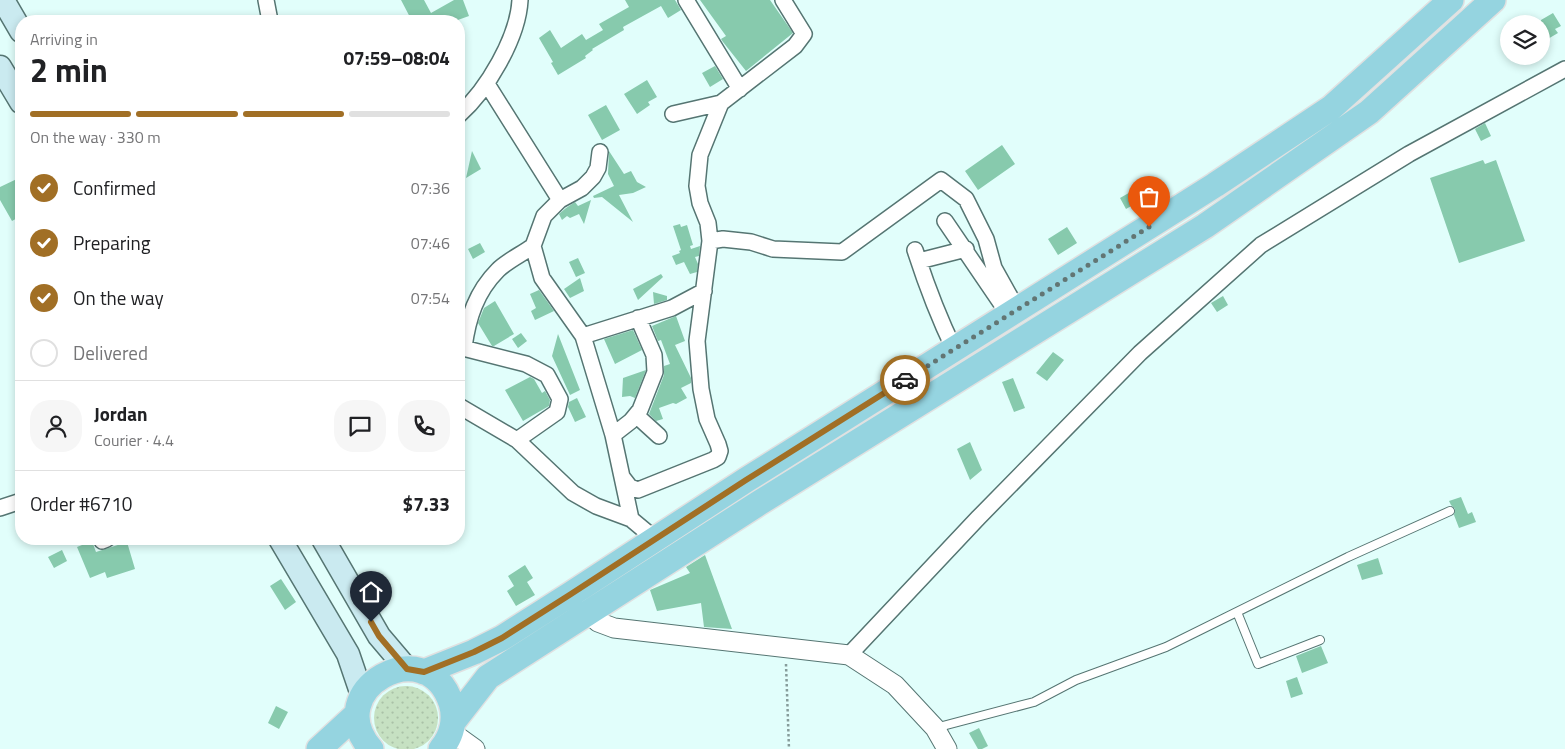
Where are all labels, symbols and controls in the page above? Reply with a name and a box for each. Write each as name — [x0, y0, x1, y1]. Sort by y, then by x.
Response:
map controls — [1500, 15, 1550, 65]
button: layers — [1500, 15, 1550, 65]
text: Arriving in — [30, 27, 98, 51]
text: 07:59–08:04 — [343, 43, 450, 72]
text: 2 min — [30, 46, 108, 94]
text: On the way · 330 m — [30, 125, 161, 149]
text: Confirmed — [73, 173, 156, 202]
icon: check — [30, 174, 58, 202]
text: 07:36 — [411, 176, 450, 200]
pin — [1128, 176, 1170, 227]
icon: bag — [1135, 183, 1163, 211]
text: Preparing — [73, 228, 150, 257]
icon: check — [30, 229, 58, 257]
text: 07:46 — [411, 231, 450, 255]
text: On the way — [73, 283, 164, 312]
icon: check — [30, 284, 58, 312]
text: 07:54 — [411, 286, 450, 310]
text: Delivered — [73, 338, 148, 367]
courier — [880, 355, 930, 405]
icon: car — [891, 366, 919, 394]
text: Jordan — [94, 399, 147, 428]
button: person — [30, 400, 82, 452]
button: chat — [334, 400, 386, 452]
button: phone — [398, 400, 450, 452]
text: Courier · 4.4 — [94, 428, 174, 452]
text: Order #6710 — [30, 489, 132, 518]
text: $7.33 — [403, 489, 450, 518]
pin — [350, 571, 392, 622]
icon: home — [357, 578, 385, 606]

